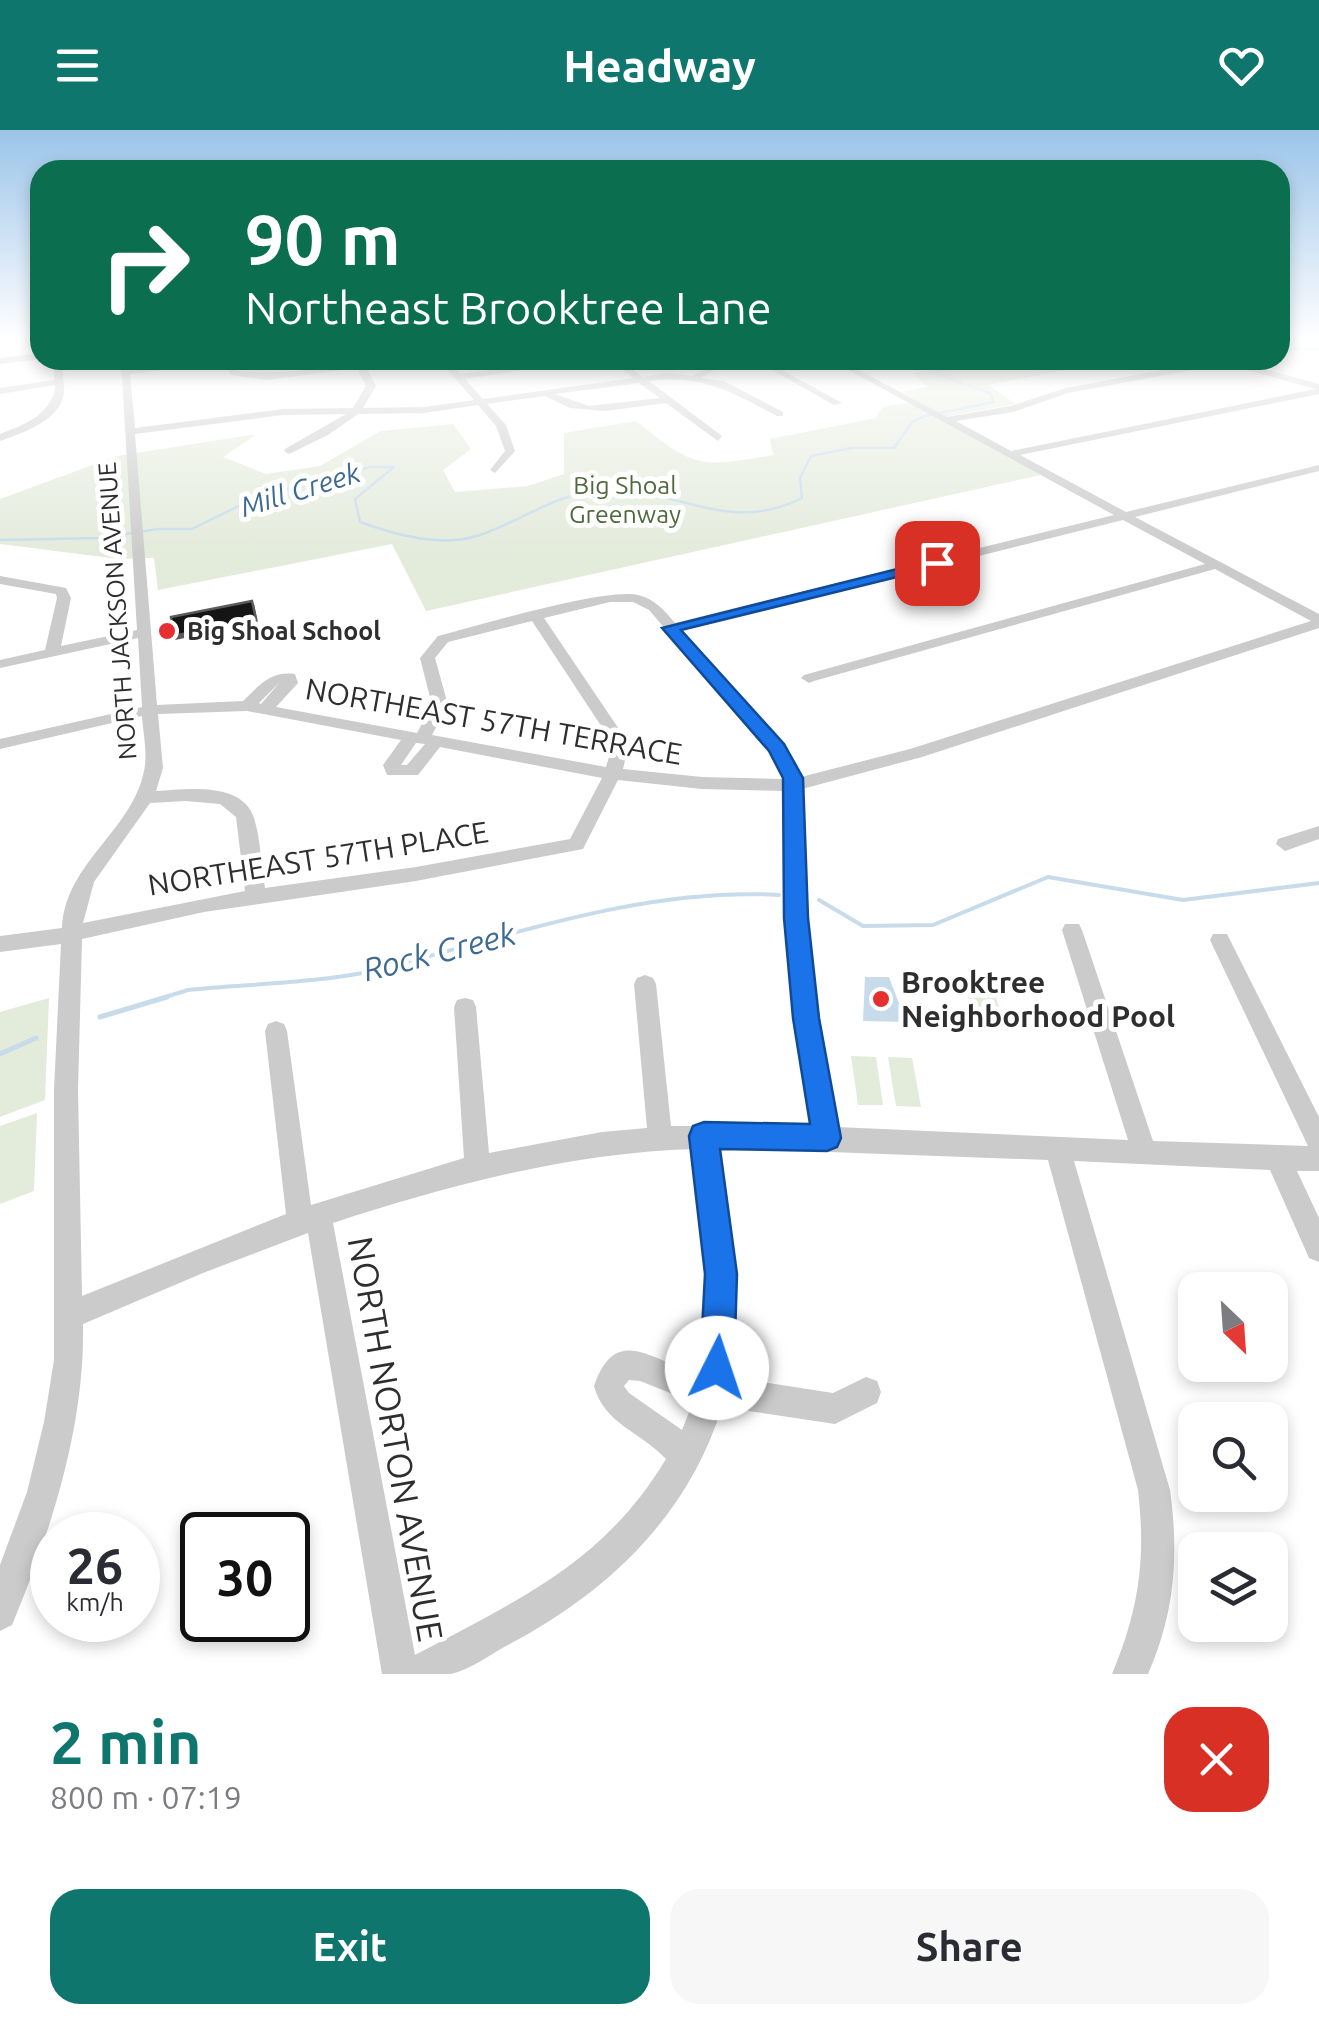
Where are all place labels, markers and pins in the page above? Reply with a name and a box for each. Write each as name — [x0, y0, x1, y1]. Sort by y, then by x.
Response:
pin — [895, 521, 980, 606]
place label: Big Shoal School — [187, 617, 381, 645]
marker: Big Shoal School — [156, 620, 178, 642]
place label: Brooktree Neighborhood Pool — [901, 965, 1175, 1033]
marker: Brooktree Neighborhood Pool — [870, 988, 892, 1010]

